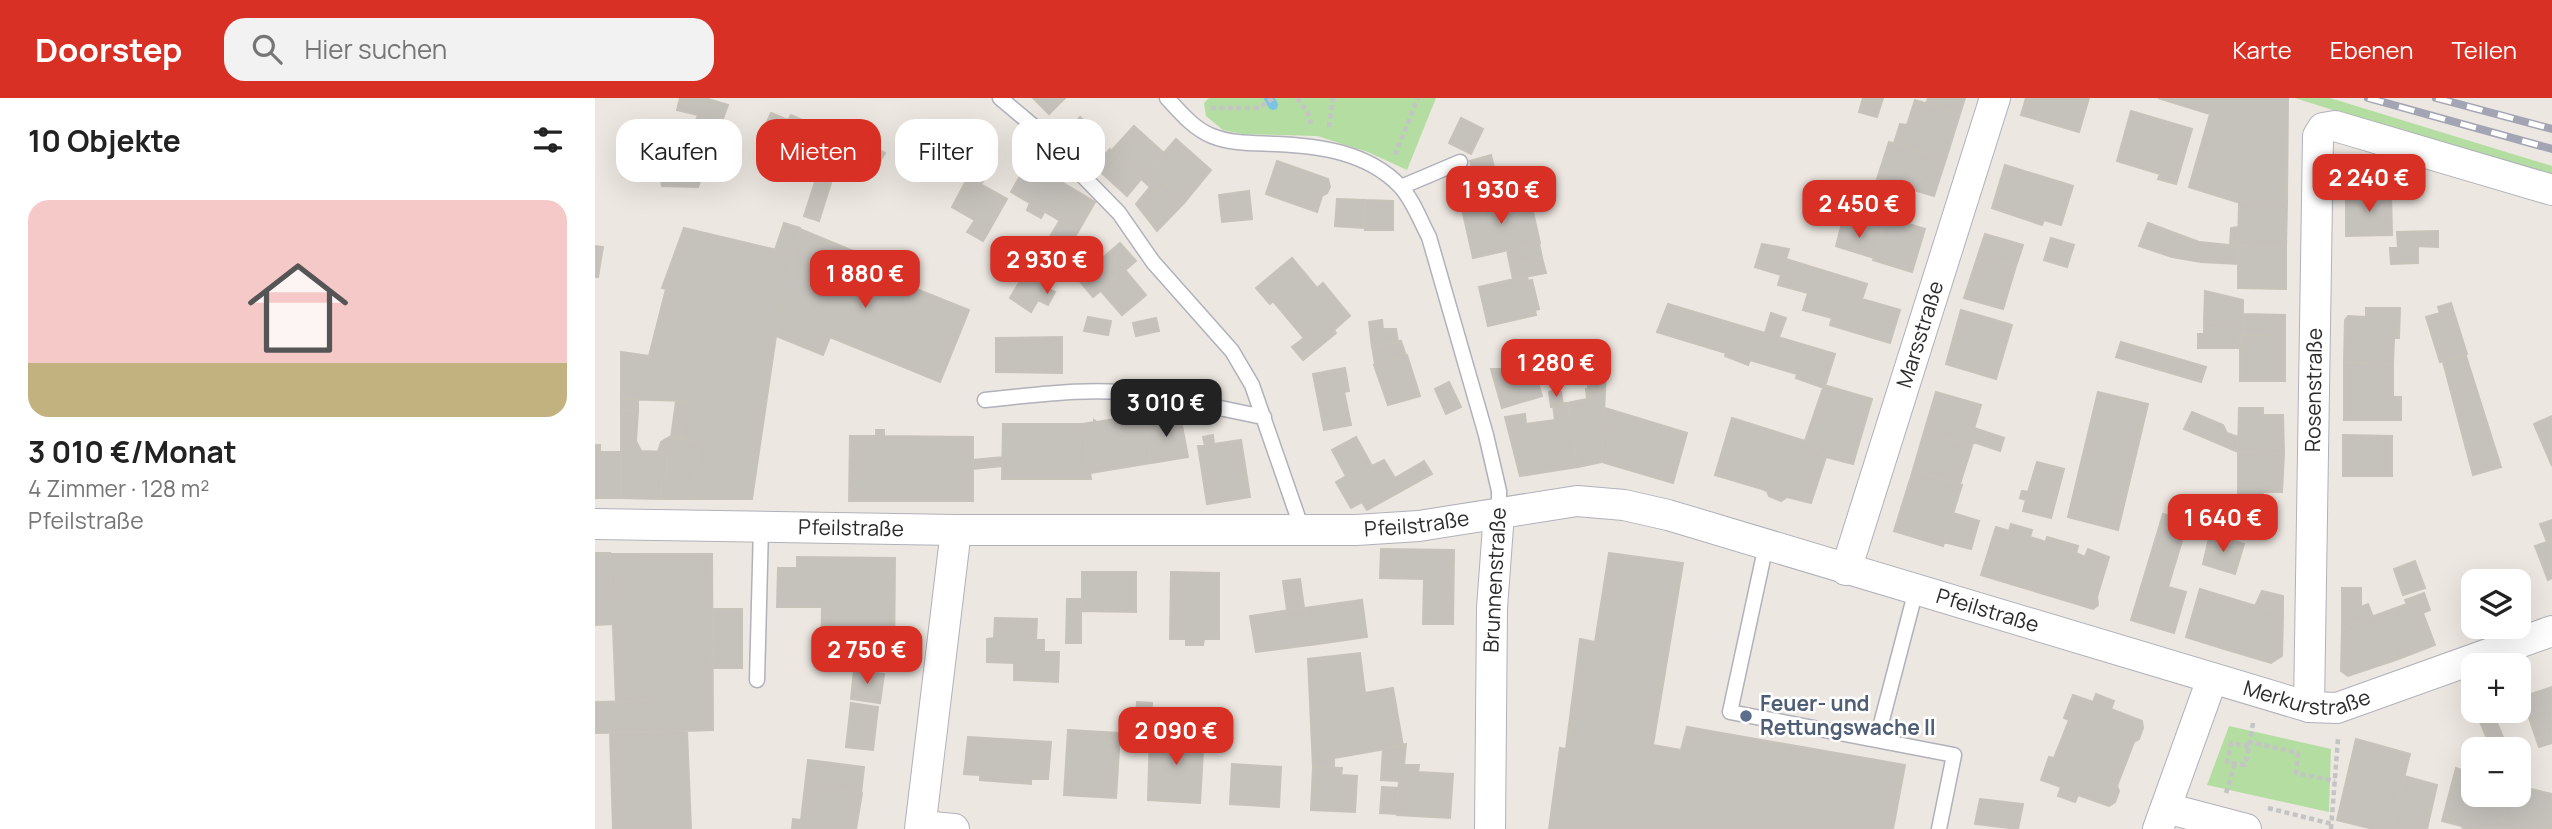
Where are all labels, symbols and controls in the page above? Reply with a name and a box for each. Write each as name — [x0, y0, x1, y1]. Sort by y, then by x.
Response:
search box — [224, 18, 714, 81]
text: Doorstep — [35, 27, 182, 72]
icon: search — [248, 30, 286, 68]
text: Hier suchen — [304, 31, 447, 67]
text: Karte — [2232, 33, 2292, 66]
text: Ebenen — [2330, 33, 2413, 66]
text: Teilen — [2451, 33, 2517, 66]
chip: Kaufen — [616, 119, 742, 182]
chip: Mieten — [756, 119, 881, 182]
chip: Filter — [895, 119, 998, 182]
chip: Neu — [1012, 119, 1105, 182]
text: 10 Objekte — [28, 120, 181, 161]
icon: filters — [529, 121, 567, 159]
pin: 2 240 € — [2304, 155, 2434, 214]
text: 2 240 € — [2329, 161, 2409, 193]
pin: 1 930 € — [1436, 166, 1566, 226]
text: 1 930 € — [1462, 173, 1540, 205]
pin: 2 450 € — [1794, 180, 1924, 240]
text: 2 450 € — [1818, 187, 1900, 219]
pin: 2 930 € — [982, 236, 1112, 296]
text: 2 930 € — [1006, 243, 1088, 275]
icon: home — [235, 245, 361, 371]
pin: 1 880 € — [800, 250, 930, 310]
text: 1 880 € — [826, 257, 904, 289]
street label: Marsstraße — [1889, 277, 1949, 391]
street label: Rosenstraße — [2298, 328, 2328, 452]
pin: 1 280 € — [1491, 340, 1621, 399]
text: 1 280 € — [1517, 346, 1595, 378]
pin: 3 010 € — [1101, 380, 1231, 439]
text: 3 010 € — [1127, 386, 1205, 418]
text: 3 010 €/Monat — [28, 431, 237, 472]
text: 4 Zimmer · 128 m² — [28, 472, 209, 504]
pin: 1 640 € — [2158, 494, 2288, 554]
text: 1 640 € — [2184, 501, 2262, 533]
street label: Pfeilstraße — [1363, 503, 1471, 542]
text: Pfeilstraße — [28, 504, 144, 536]
street label: Brunnenstraße — [1476, 507, 1512, 653]
street label: Pfeilstraße — [798, 512, 904, 542]
map controls — [2461, 569, 2531, 807]
button: layers — [2461, 569, 2531, 639]
street label: Pfeilstraße — [1933, 581, 2043, 638]
pin: 2 750 € — [802, 626, 932, 686]
text: 2 750 € — [827, 633, 907, 665]
button: + — [2461, 653, 2531, 723]
street label: Merkurstraße — [2240, 673, 2374, 721]
place label: Feuer- und Rettungswache II — [1760, 689, 1936, 741]
pin: 2 090 € — [1111, 708, 1241, 767]
marker: Feuer- und Rettungswache II — [1738, 708, 1754, 724]
text: 2 090 € — [1134, 714, 1218, 746]
button: − — [2461, 737, 2531, 807]

